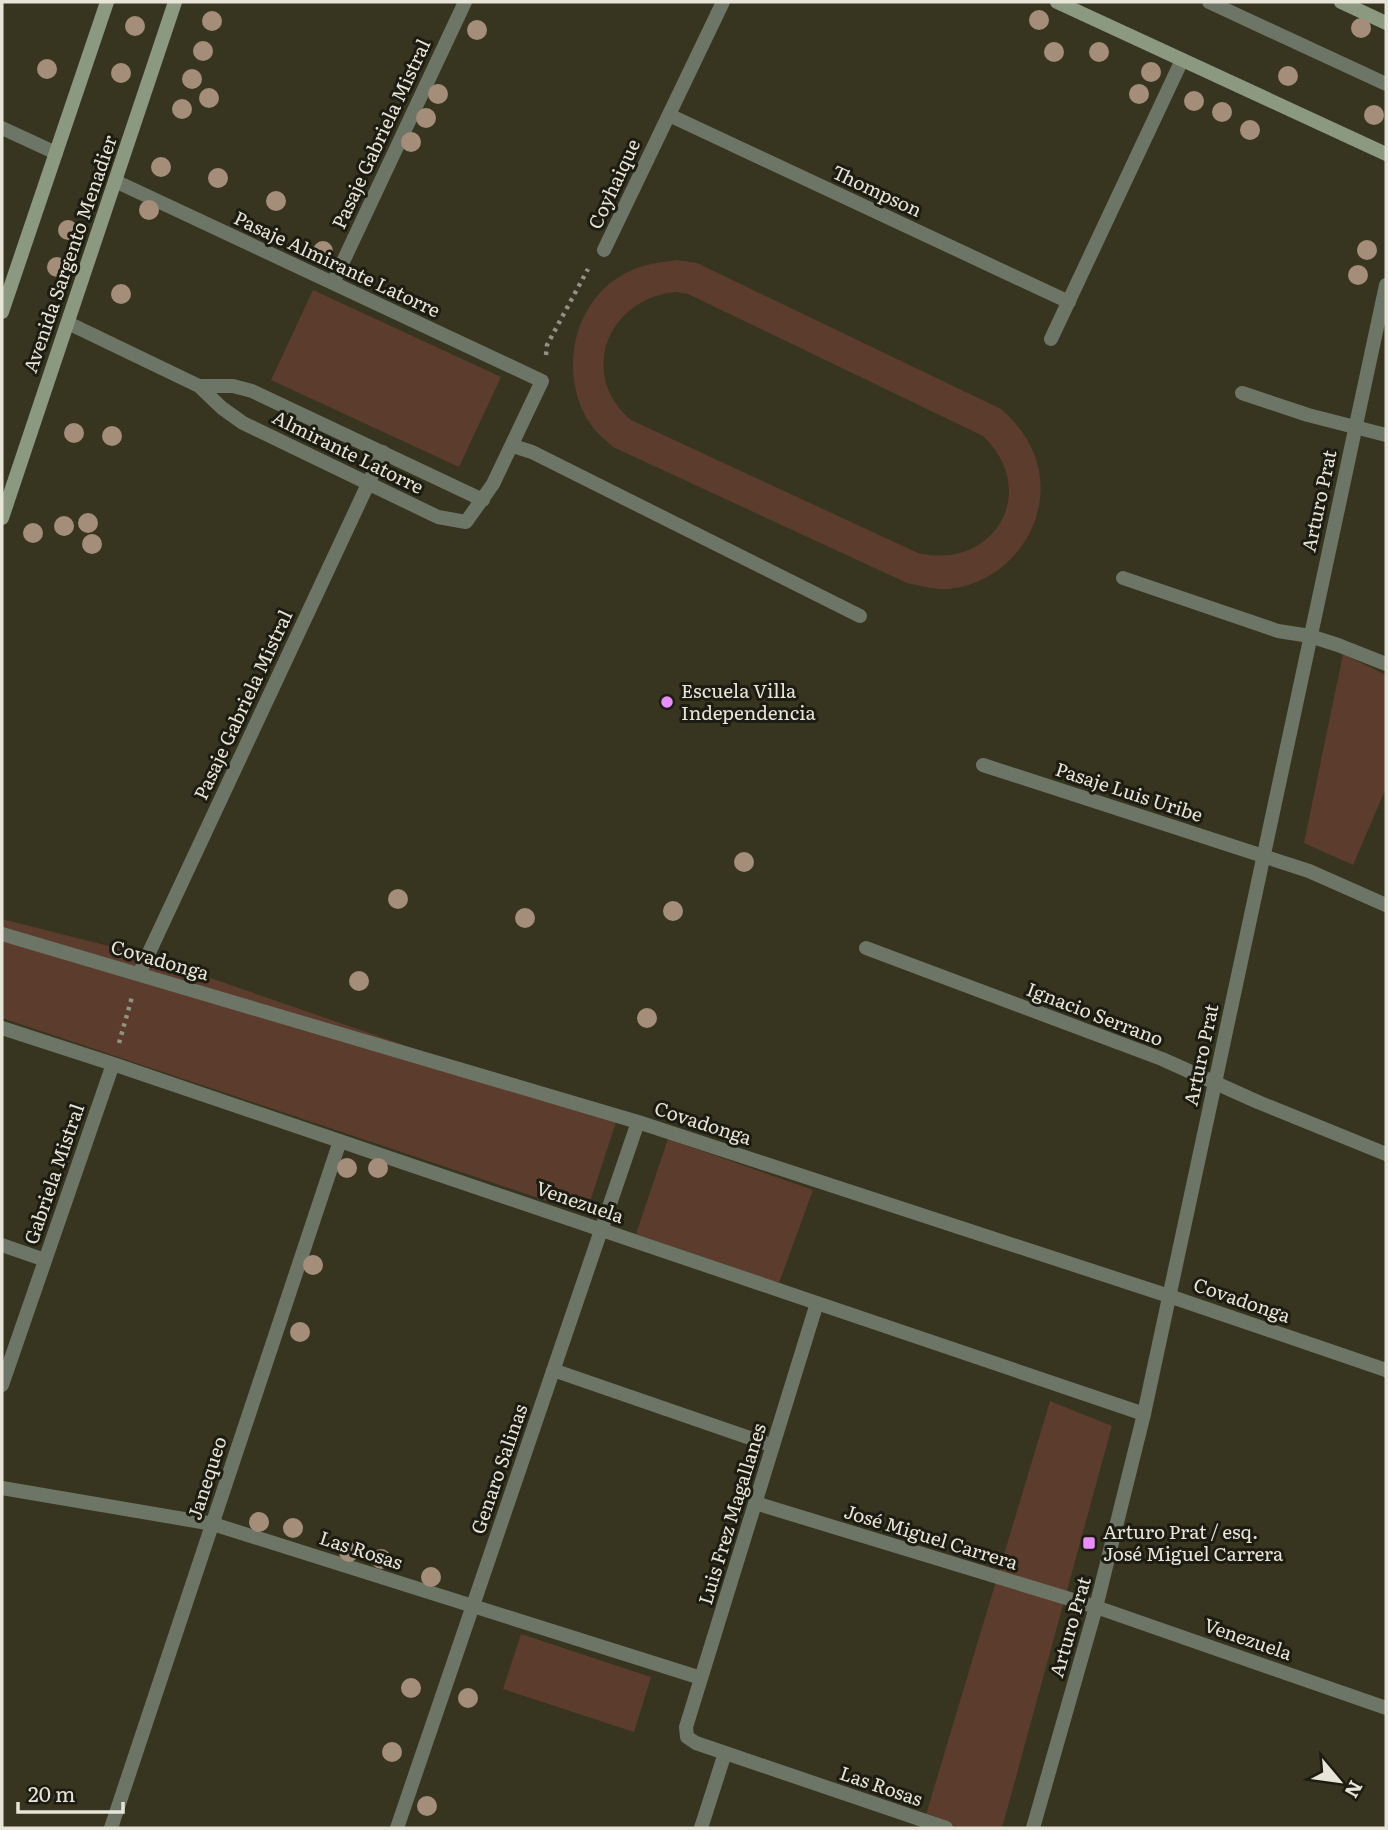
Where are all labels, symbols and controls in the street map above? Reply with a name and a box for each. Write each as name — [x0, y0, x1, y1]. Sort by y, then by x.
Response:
street label: Pasaje Gabriela Mistral — [324, 34, 436, 233]
street label: Avenida Sargento Menadier — [15, 131, 123, 376]
street label: Coyhaique — [580, 134, 646, 233]
street label: Thompson — [828, 157, 927, 223]
street label: Pasaje Almirante Latorre — [230, 203, 445, 323]
street label: Almirante Latorre — [268, 402, 429, 500]
street label: Arturo Prat — [1294, 447, 1343, 554]
street label: Pasaje Gabriela Mistral — [186, 605, 298, 804]
place label: Escuela Villa Independencia — [681, 676, 817, 726]
marker: Escuela Villa Independencia — [659, 694, 675, 710]
street label: Pasaje Luis Uribe — [1052, 754, 1207, 828]
street label: Covadonga — [108, 932, 213, 987]
street label: Ignacio Serrano — [1023, 974, 1168, 1052]
street label: Arturo Prat — [1176, 1001, 1225, 1108]
street label: Covadonga — [651, 1093, 756, 1151]
street label: Gabriela Mistral — [16, 1100, 90, 1248]
street label: Venezuela — [533, 1173, 629, 1229]
street label: Covadonga — [1190, 1269, 1295, 1329]
street label: Genaro Salinas — [463, 1400, 534, 1537]
street label: Luis Frez Magallanes — [690, 1419, 772, 1608]
street label: Janequeo — [179, 1432, 233, 1523]
street label: José Miguel Carrera — [841, 1496, 1022, 1576]
place label: Arturo Prat / esq. José Miguel Carrera — [1103, 1517, 1284, 1567]
street label: Las Rosas — [316, 1522, 407, 1576]
marker: Arturo Prat / esq. José Miguel Carrera — [1081, 1535, 1097, 1551]
street label: Arturo Prat — [1041, 1573, 1097, 1680]
street label: Venezuela — [1201, 1610, 1297, 1666]
north arrow — [1304, 1746, 1374, 1816]
street label: Las Rosas — [836, 1758, 927, 1812]
scale bar — [18, 1770, 122, 1814]
text: N — [1339, 1776, 1371, 1804]
text: 20 m — [28, 1777, 75, 1808]

